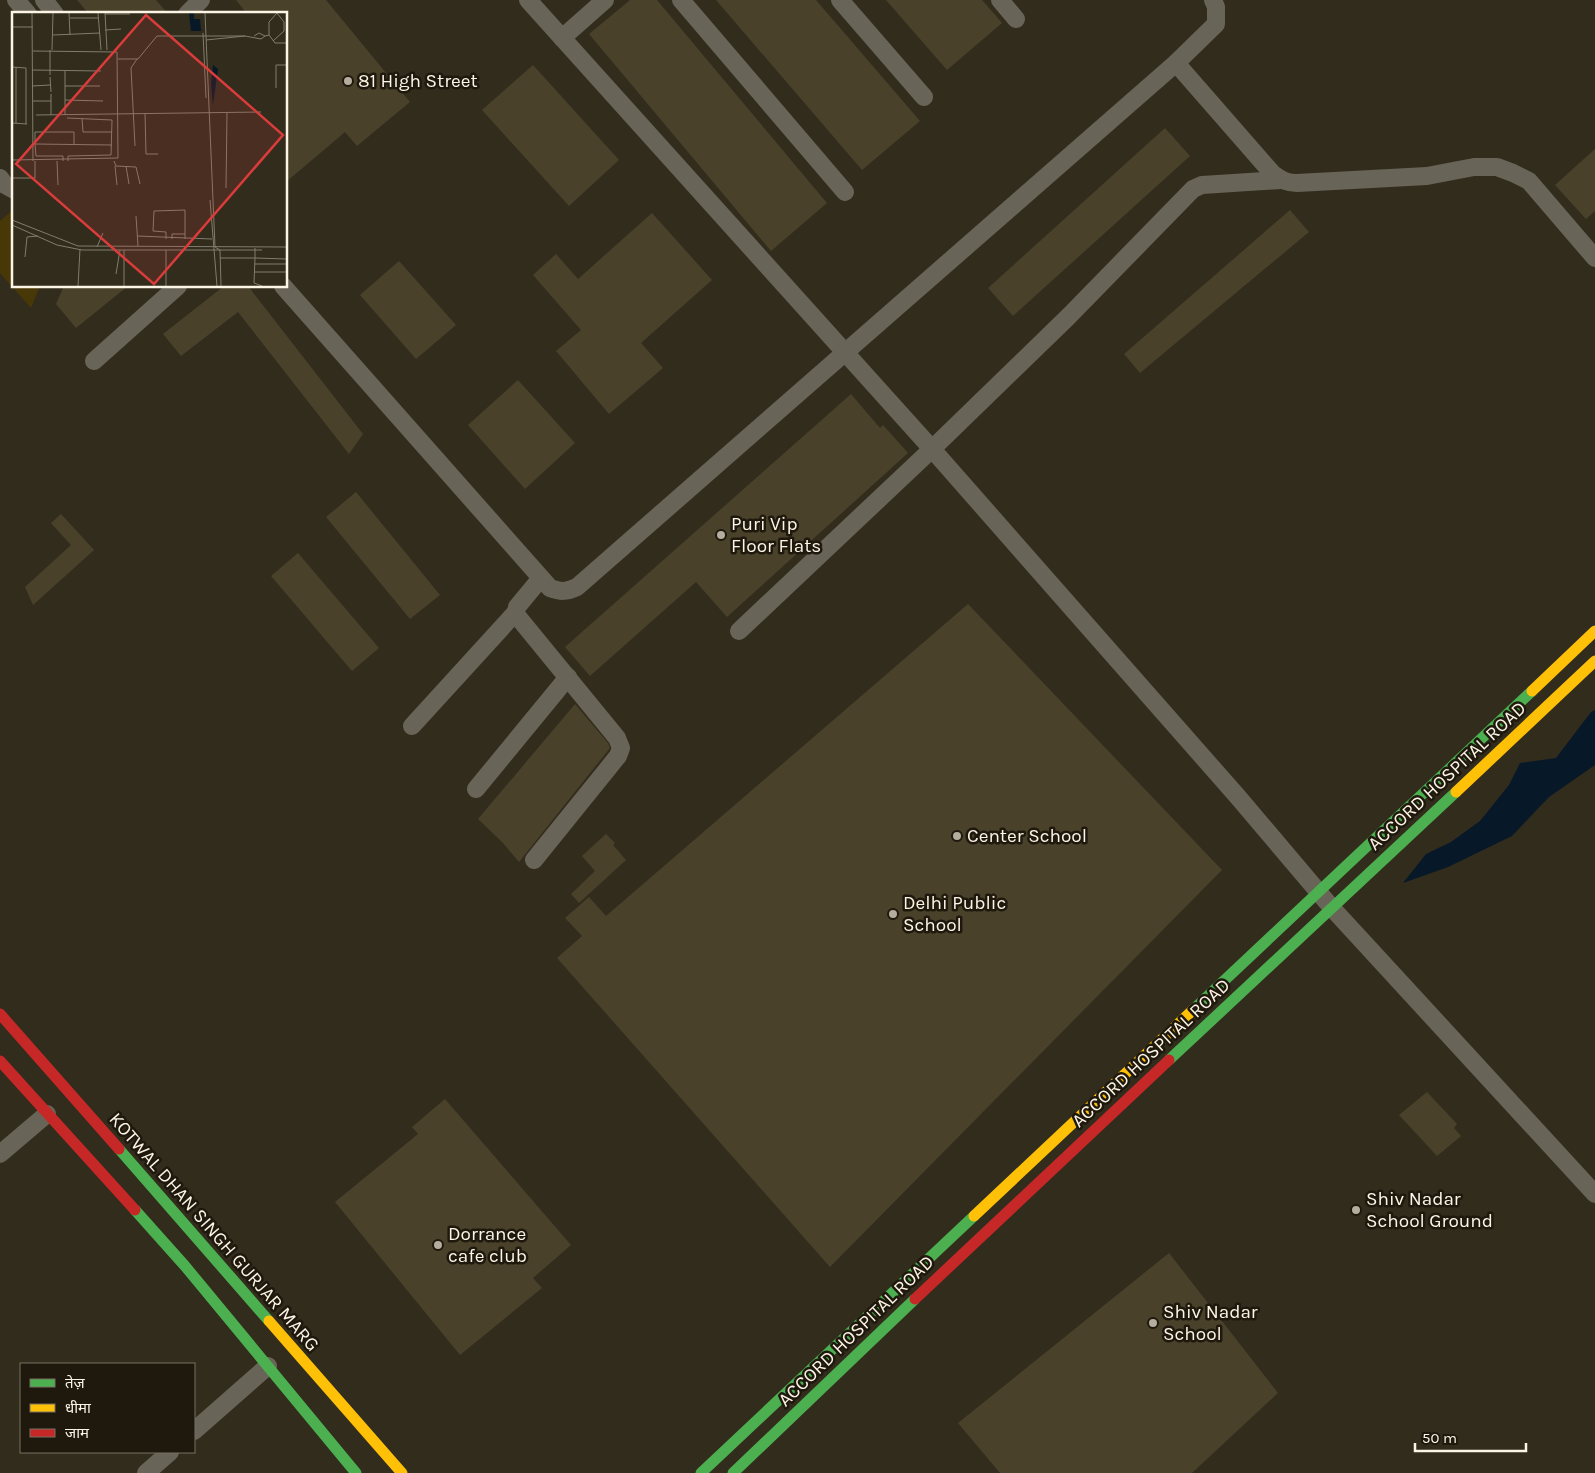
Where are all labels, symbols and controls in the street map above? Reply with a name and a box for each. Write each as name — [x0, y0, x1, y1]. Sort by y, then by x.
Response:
inset map — [12, 12, 288, 288]
place label: 81 High Street — [358, 70, 478, 92]
marker: 81 High Street — [342, 75, 354, 87]
place label: Puri Vip Floor Flats — [731, 513, 821, 557]
marker: Puri Vip Floor Flats — [715, 529, 727, 541]
street label: ACCORD HOSPITAL ROAD — [1363, 697, 1531, 855]
place label: Center School — [967, 825, 1087, 847]
marker: Center School — [951, 830, 963, 842]
place label: Delhi Public School — [903, 892, 1006, 936]
marker: Delhi Public School — [887, 908, 899, 920]
street label: ACCORD HOSPITAL ROAD — [1067, 974, 1235, 1132]
street label: KOTWAL DHAN SINGH GURJAR MARG — [104, 1108, 324, 1356]
place label: Shiv Nadar School Ground — [1366, 1188, 1493, 1232]
marker: Shiv Nadar School Ground — [1350, 1204, 1362, 1216]
place label: Dorrance cafe club — [448, 1223, 527, 1267]
marker: Dorrance cafe club — [432, 1239, 444, 1251]
street label: ACCORD HOSPITAL ROAD — [774, 1251, 938, 1411]
place label: Shiv Nadar School — [1163, 1301, 1258, 1345]
marker: Shiv Nadar School — [1147, 1317, 1159, 1329]
legend — [20, 1363, 195, 1453]
text: तेज़ — [65, 1374, 86, 1392]
text: धीमा — [65, 1399, 92, 1417]
scale bar — [1415, 1420, 1526, 1452]
text: जाम — [65, 1424, 90, 1442]
text: 50 m — [1422, 1429, 1457, 1447]

